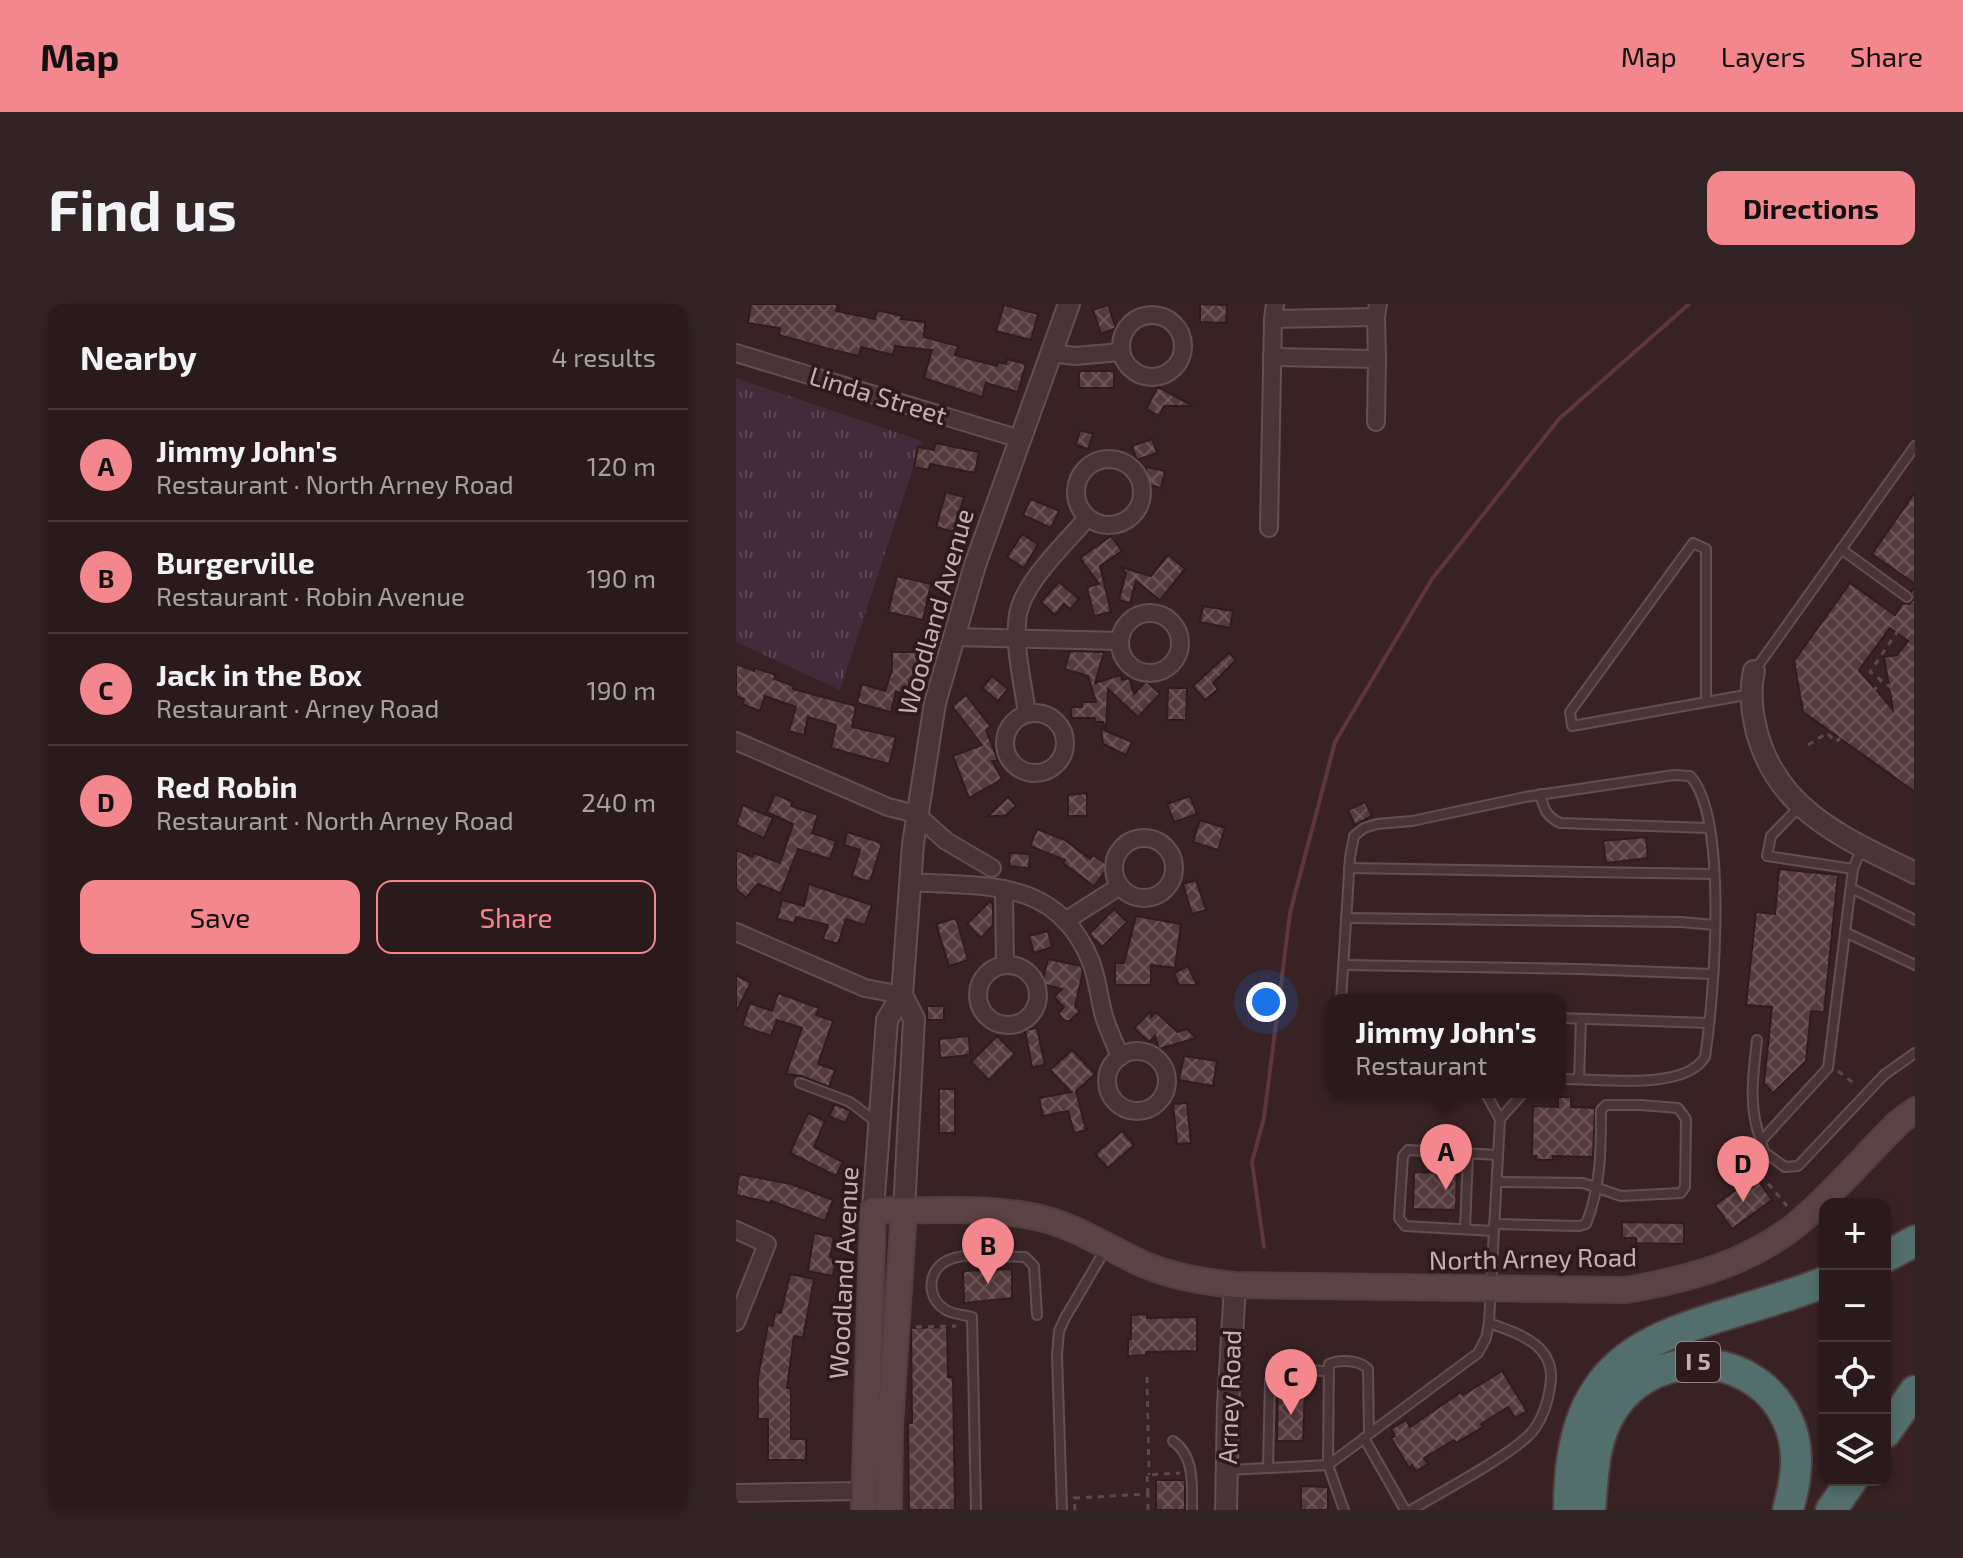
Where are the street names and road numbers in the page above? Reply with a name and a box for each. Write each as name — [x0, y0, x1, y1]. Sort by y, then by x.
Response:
street label: Linda Street — [806, 359, 951, 430]
street label: Woodland Avenue — [890, 505, 979, 718]
street label: Woodland Avenue — [821, 1166, 864, 1380]
street label: North Arney Road — [1429, 1240, 1637, 1275]
street label: Arney Road — [1211, 1329, 1246, 1465]
road number: I 5 — [1676, 1342, 1720, 1382]

